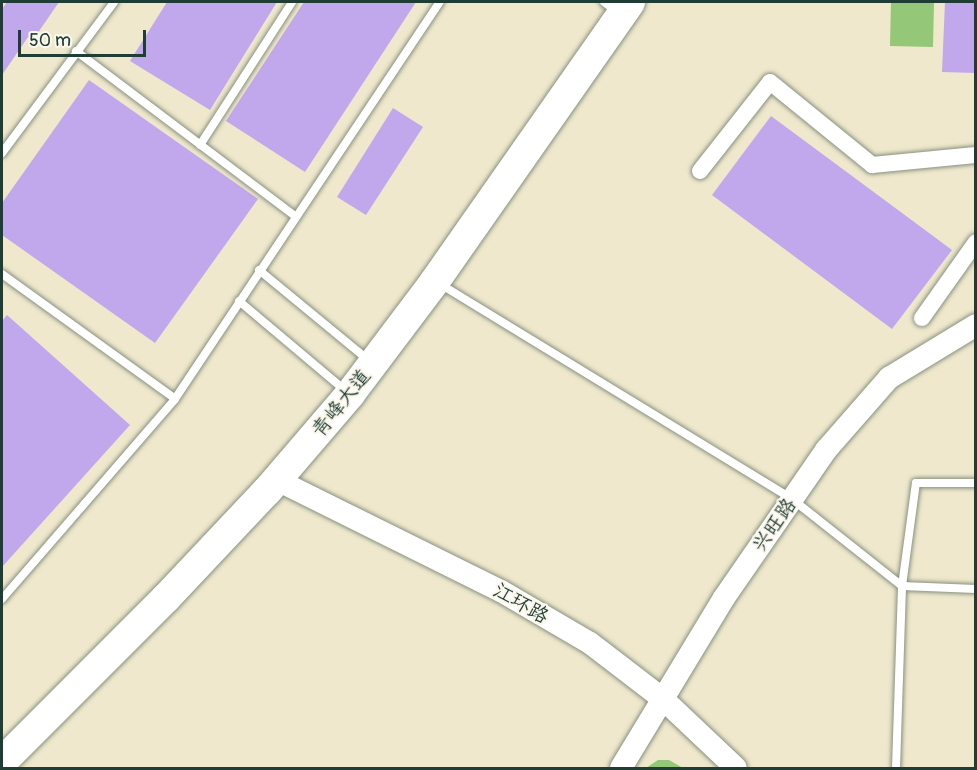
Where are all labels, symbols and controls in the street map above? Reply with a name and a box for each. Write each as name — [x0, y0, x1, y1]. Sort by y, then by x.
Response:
scale bar — [21, 18, 148, 56]
text: 50 m — [29, 29, 71, 52]
street label: 青峰大道 — [307, 364, 375, 442]
street label: 兴旺路 — [747, 494, 801, 556]
street label: 江环路 — [489, 578, 553, 628]

